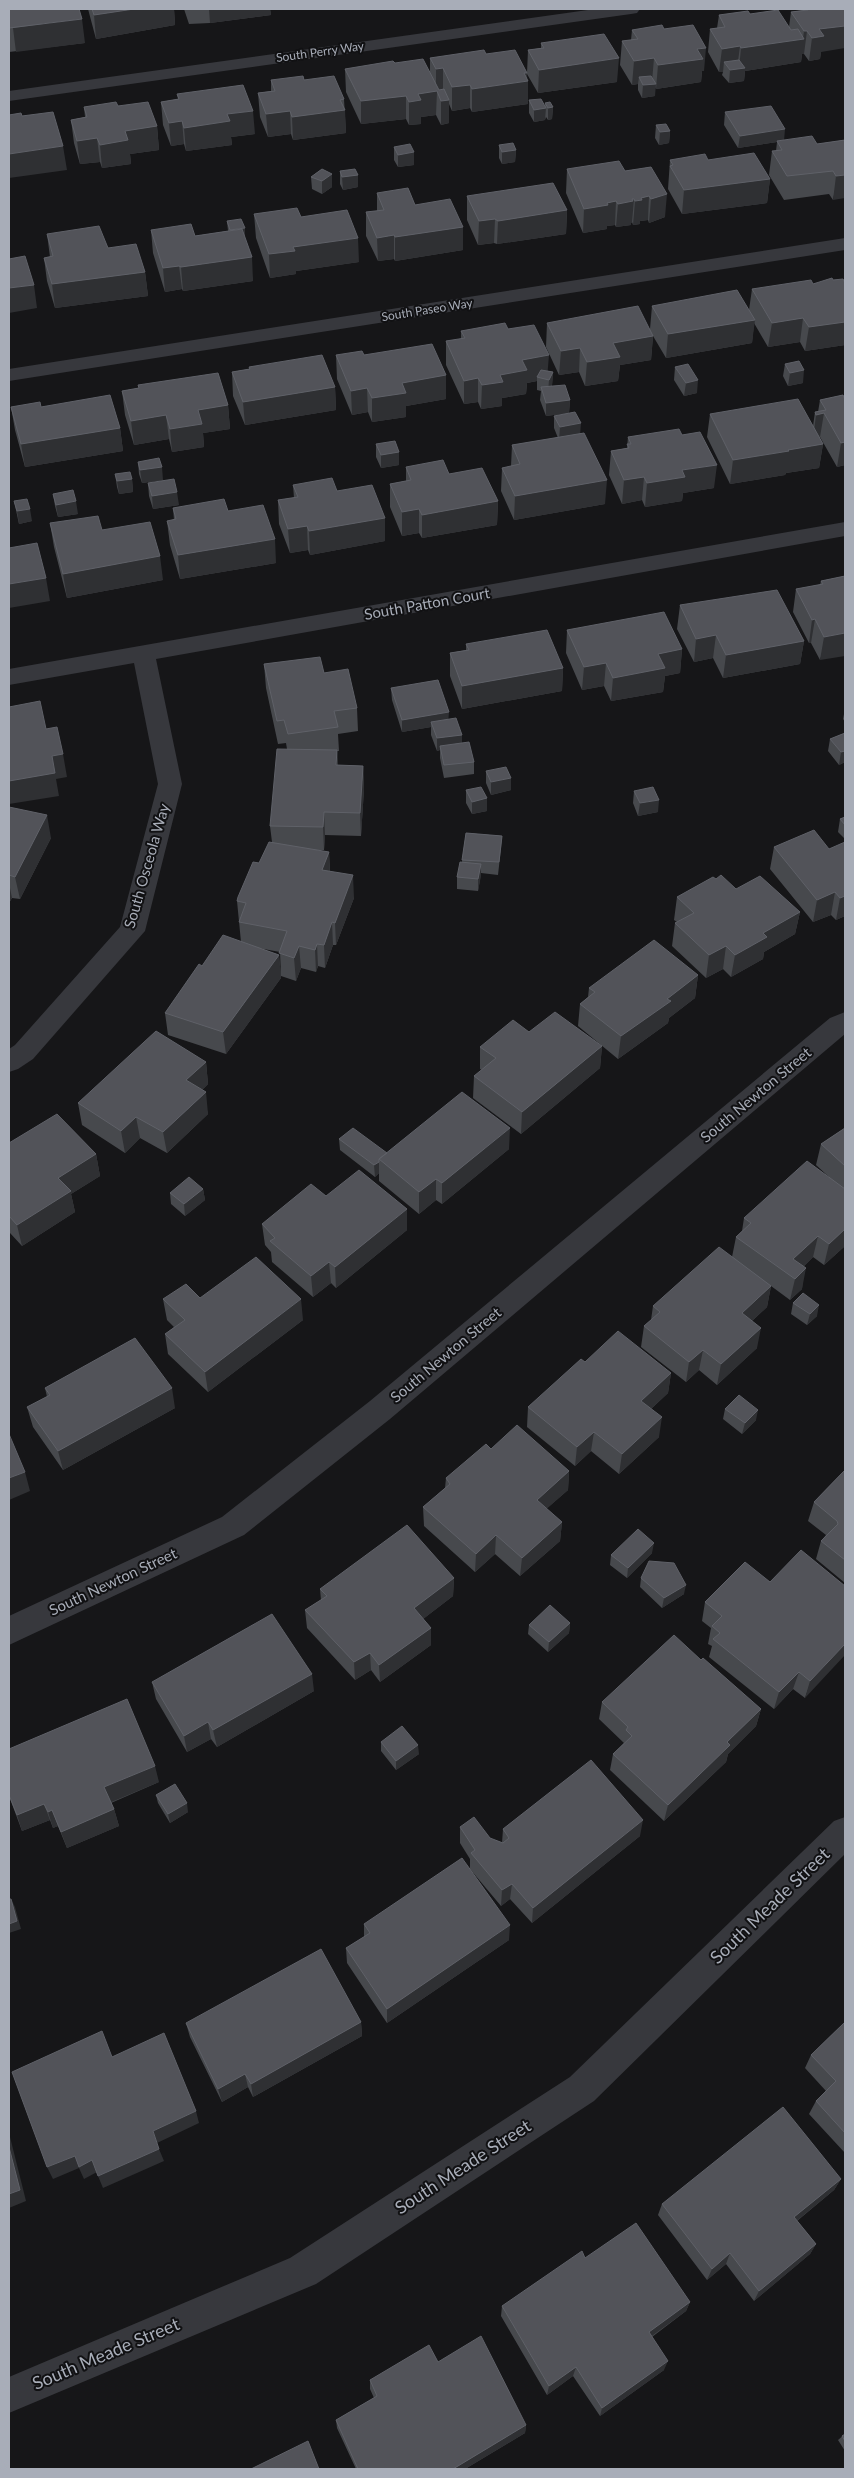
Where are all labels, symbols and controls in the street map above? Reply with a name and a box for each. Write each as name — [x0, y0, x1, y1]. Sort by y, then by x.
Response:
street label: South Perry Way — [275, 38, 366, 65]
street label: South Paseo Way — [380, 295, 474, 324]
street label: South Patton Court — [363, 583, 492, 623]
street label: South Osceola Way — [120, 801, 173, 930]
street label: South Newton Street — [696, 1042, 815, 1146]
street label: South Newton Street — [386, 1302, 505, 1406]
street label: South Newton Street — [46, 1543, 180, 1619]
street label: South Meade Street — [705, 1842, 834, 1968]
street label: South Meade Street — [390, 2114, 535, 2218]
street label: South Meade Street — [29, 2312, 183, 2394]

